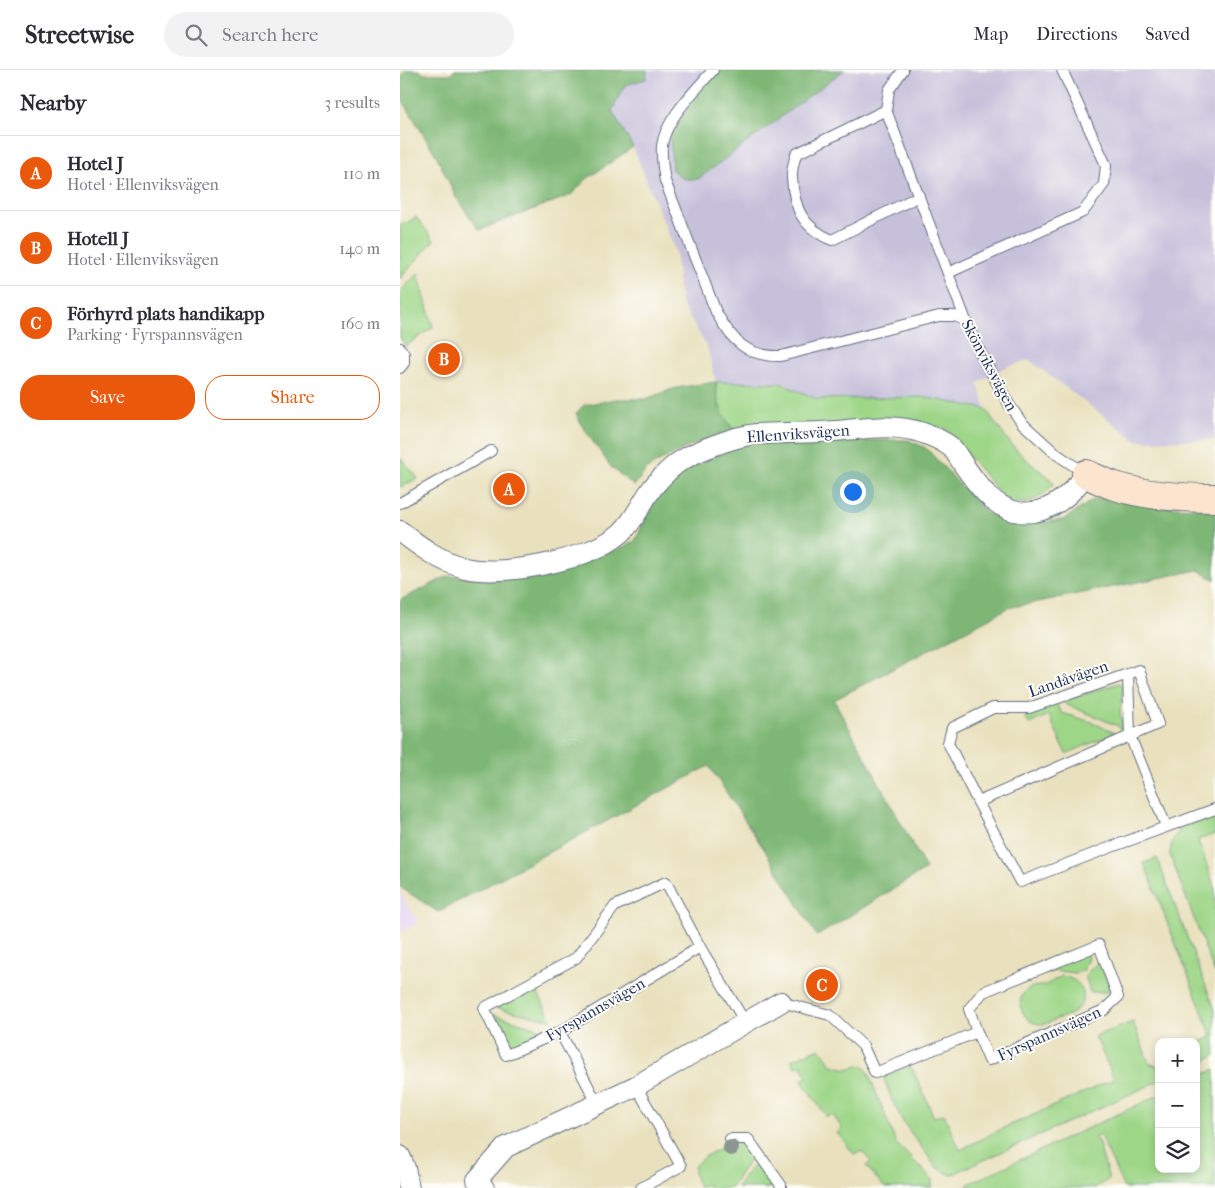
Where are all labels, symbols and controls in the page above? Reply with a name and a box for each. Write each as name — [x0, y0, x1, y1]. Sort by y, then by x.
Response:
search box — [164, 12, 514, 57]
text: Streetwise — [25, 21, 134, 49]
icon: search — [182, 21, 210, 49]
text: Search here — [222, 24, 318, 46]
text: Map — [974, 24, 1008, 45]
text: Directions — [1036, 24, 1117, 45]
text: Saved — [1145, 24, 1190, 45]
text: Nearby — [20, 91, 86, 115]
text: 3 results — [324, 93, 380, 112]
text: Hotel J — [67, 153, 124, 175]
text: A — [31, 164, 41, 183]
text: 110 m — [343, 164, 380, 183]
text: Hotel · Ellenviksvägen — [67, 175, 219, 194]
text: Hotell J — [67, 228, 129, 250]
text: B — [31, 239, 41, 258]
text: 140 m — [339, 239, 380, 258]
text: Hotel · Ellenviksvägen — [67, 250, 219, 269]
text: Förhyrd plats handikapp — [67, 303, 265, 325]
text: C — [31, 314, 41, 333]
text: 160 m — [340, 314, 380, 333]
street label: Skönviksvägen — [957, 316, 1022, 415]
text: Parking · Fyrspannsvägen — [67, 325, 243, 344]
pin: B — [428, 340, 460, 378]
button: Save — [20, 375, 195, 420]
button: Share — [205, 375, 380, 420]
street label: Ellenviksvägen — [746, 420, 851, 447]
pin: A — [493, 470, 525, 508]
your location — [840, 479, 866, 505]
street label: Landåvägen — [1026, 656, 1111, 701]
pin: C — [806, 966, 838, 1004]
street label: Fyrspannsvägen — [542, 973, 649, 1046]
street label: Fyrspannsvägen — [994, 1002, 1105, 1065]
map controls — [1155, 1038, 1200, 1173]
button: + — [1155, 1038, 1200, 1083]
button: − — [1155, 1083, 1200, 1128]
button: layers — [1155, 1128, 1200, 1173]

